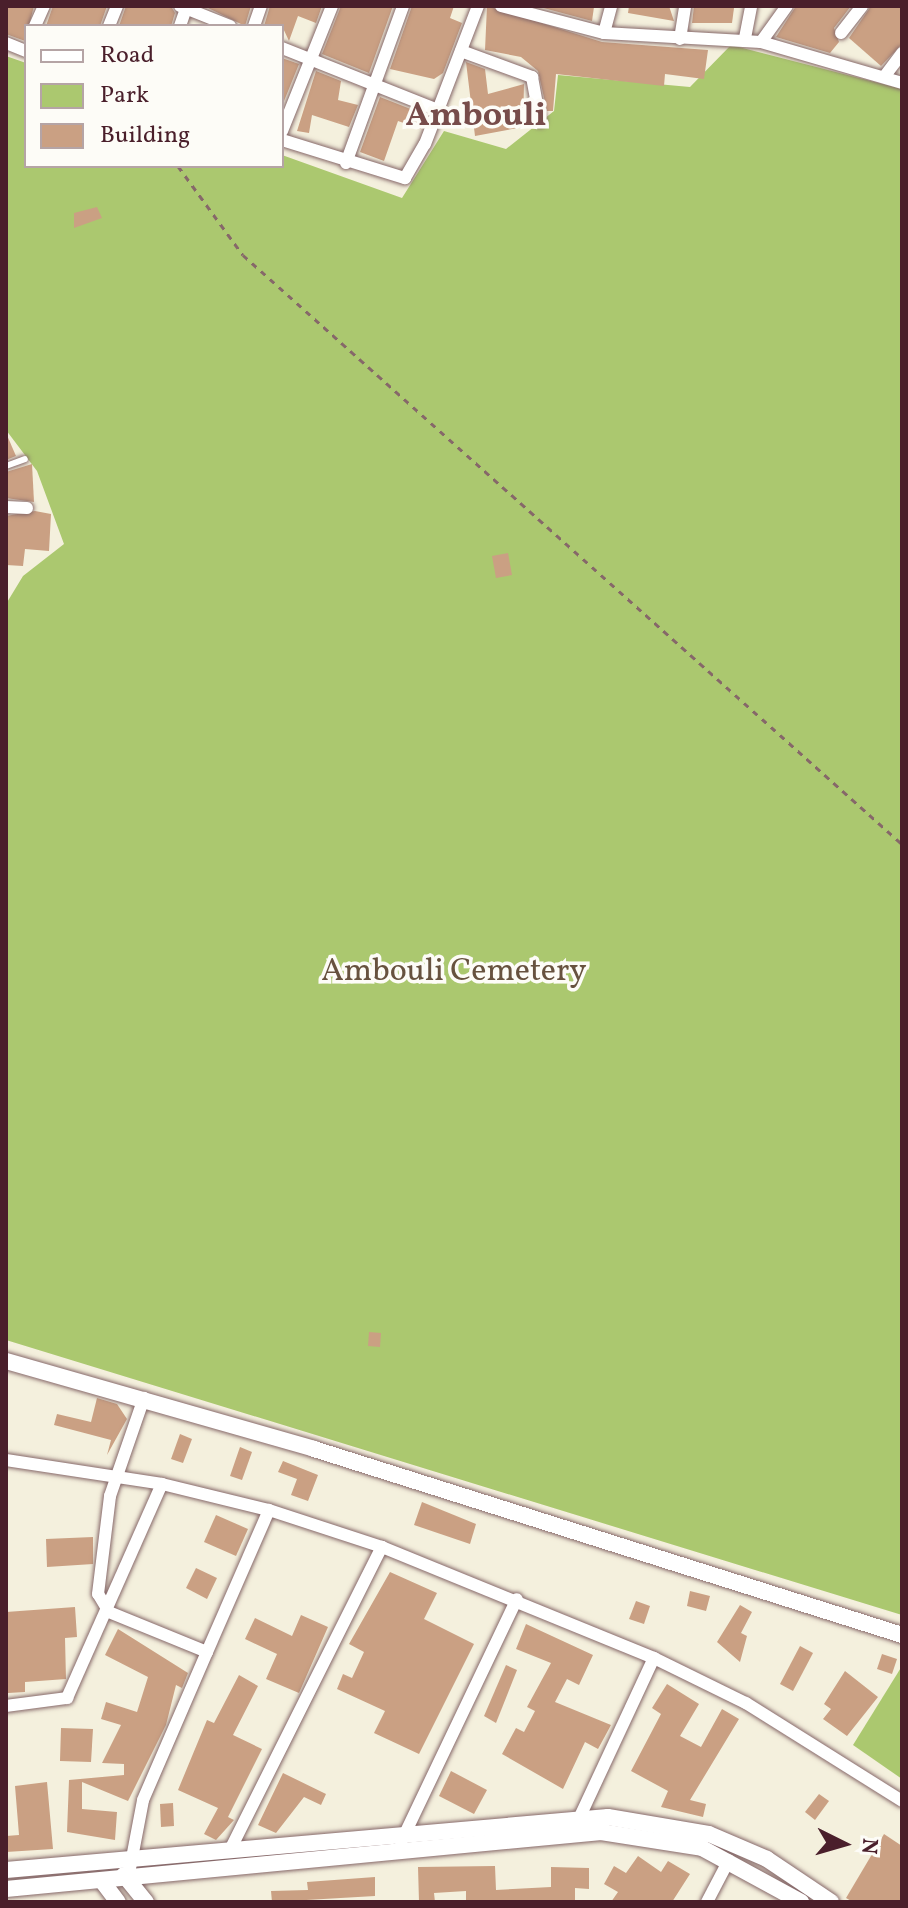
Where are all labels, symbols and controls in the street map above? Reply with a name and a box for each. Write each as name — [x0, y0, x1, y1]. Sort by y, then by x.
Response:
legend — [24, 24, 284, 168]
text: Road — [100, 39, 154, 73]
text: Park — [100, 79, 149, 113]
district label: Ambouli — [405, 97, 547, 137]
text: Building — [100, 119, 190, 153]
park label: Ambouli Cemetery — [321, 953, 587, 991]
north arrow — [804, 1804, 884, 1884]
text: N — [852, 1837, 885, 1855]

